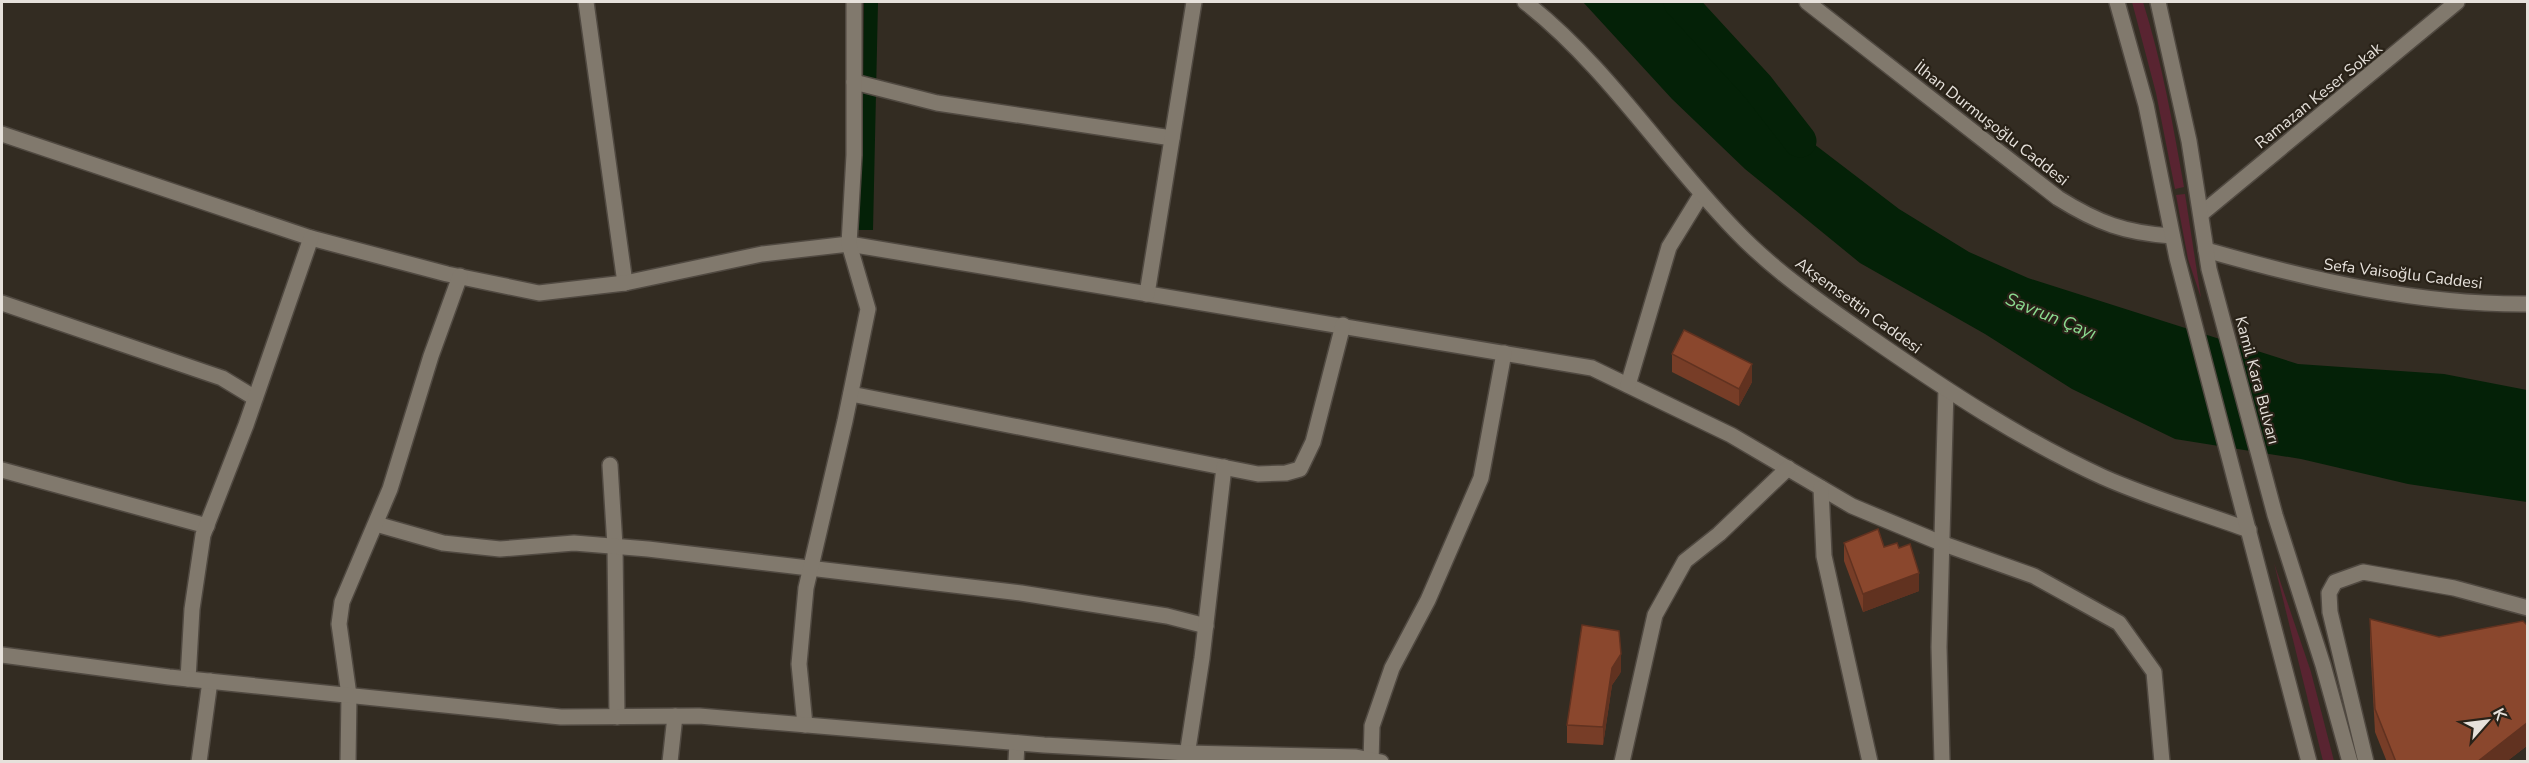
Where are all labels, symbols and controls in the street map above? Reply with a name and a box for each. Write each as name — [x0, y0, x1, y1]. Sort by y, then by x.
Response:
street label: Ramazan Keser Sokak — [2250, 37, 2388, 154]
street label: İlhan Durmuşoğlu Caddesi — [1910, 57, 2073, 191]
street label: Akşemsettin Caddesi — [1791, 253, 1926, 359]
street label: Sefa Vaisoğlu Caddesi — [2322, 253, 2484, 295]
water label: Savrun Çayı — [2002, 287, 2100, 345]
street label: Kamil Kara Bulvarı — [2229, 314, 2285, 447]
north arrow — [2457, 691, 2517, 751]
text: K — [2487, 705, 2512, 725]

